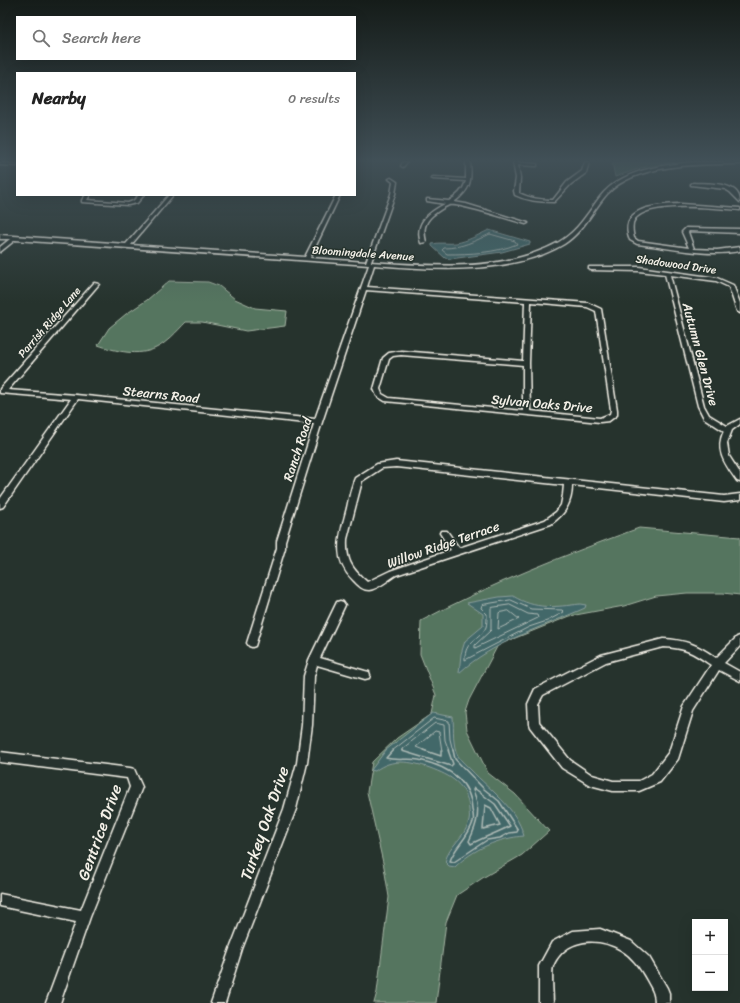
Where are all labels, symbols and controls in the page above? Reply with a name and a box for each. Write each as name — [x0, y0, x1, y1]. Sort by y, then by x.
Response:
search box — [16, 16, 356, 60]
text: Search here — [62, 25, 141, 51]
icon: search — [30, 27, 52, 49]
text: Nearby — [32, 83, 86, 113]
text: 0 results — [288, 87, 340, 110]
street label: Bloomingdale Avenue — [311, 240, 415, 267]
street label: Shadowood Drive — [634, 249, 718, 280]
street label: Parrish Ridge Lane — [13, 282, 86, 362]
street label: Autumn Glen Drive — [675, 299, 725, 409]
street label: Stearns Road — [122, 379, 201, 410]
street label: Sylvan Oaks Drive — [490, 388, 594, 419]
street label: Ranch Road — [276, 413, 319, 484]
street label: Willow Ridge Terrace — [384, 514, 503, 575]
street label: Turkey Oak Drive — [231, 762, 298, 884]
street label: Gentrice Drive — [69, 780, 130, 885]
map controls — [692, 919, 728, 991]
button: + — [692, 919, 728, 955]
button: − — [692, 955, 728, 991]

